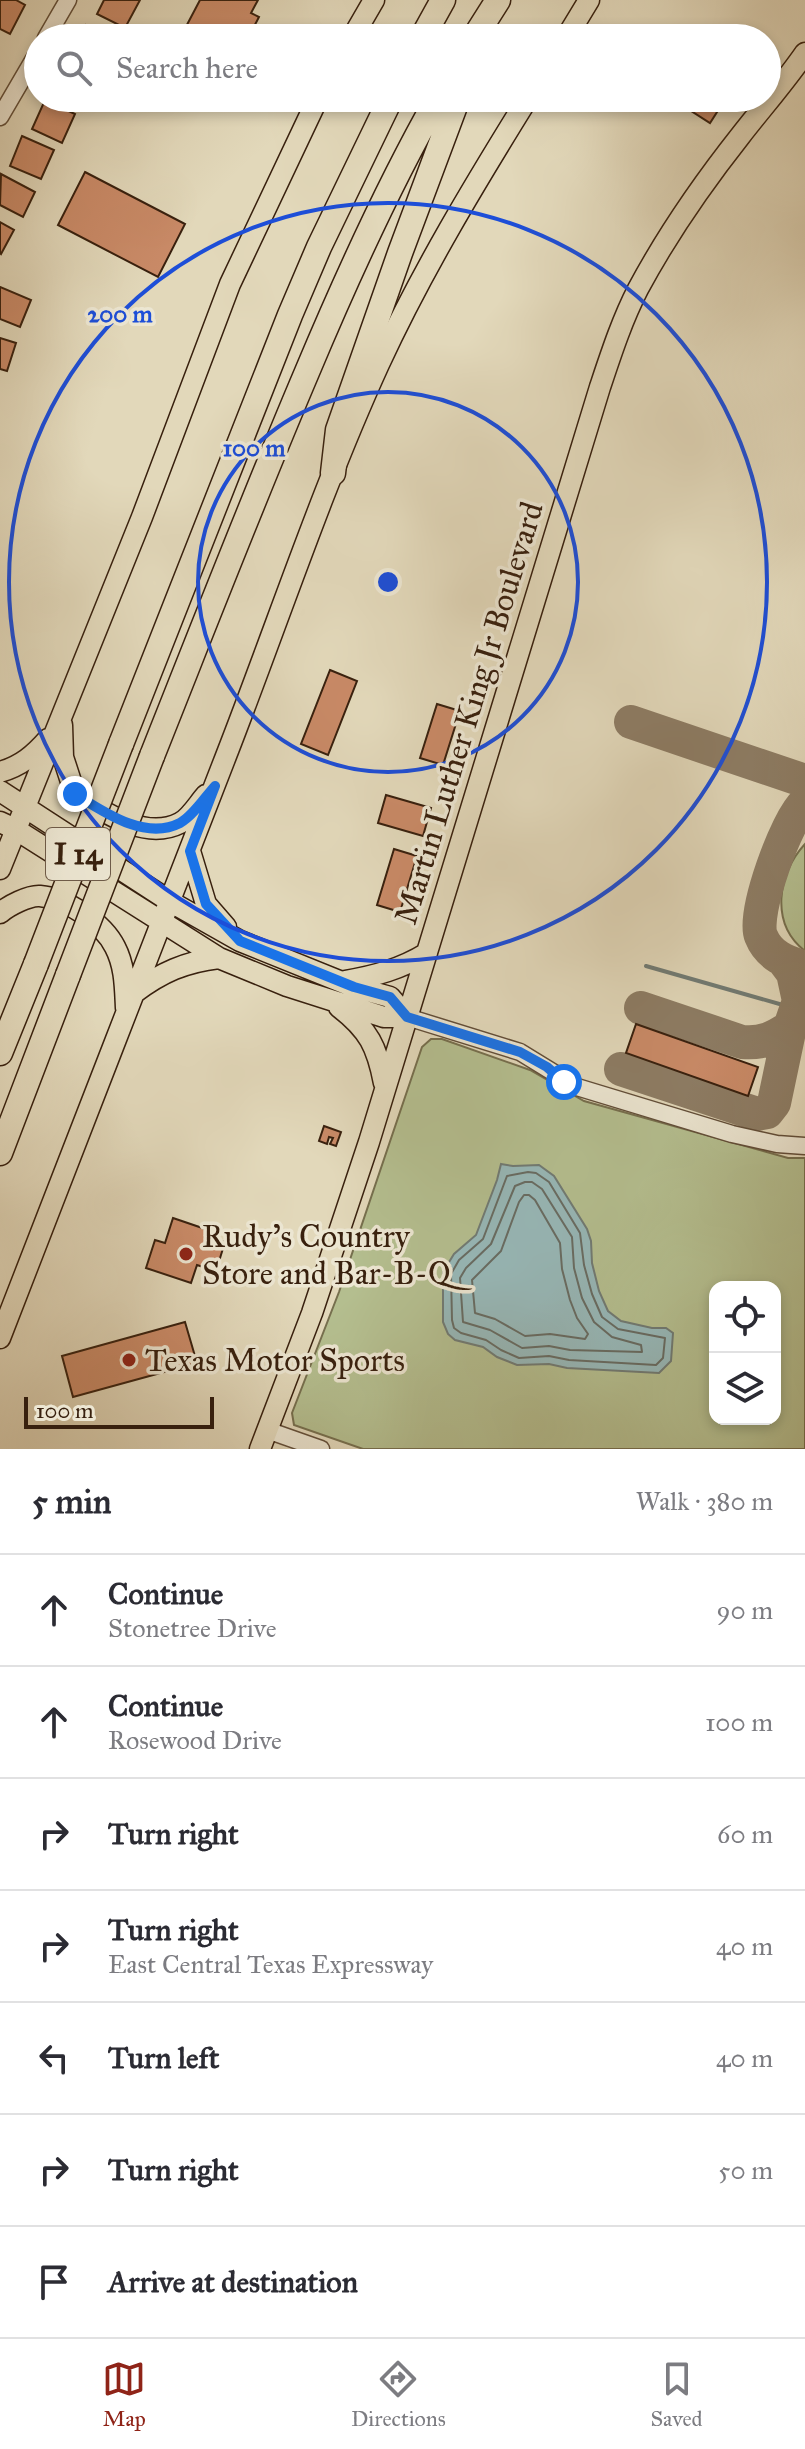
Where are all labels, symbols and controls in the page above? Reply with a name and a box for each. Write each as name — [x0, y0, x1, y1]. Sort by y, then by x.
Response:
search box — [24, 24, 781, 112]
icon: search — [52, 46, 96, 90]
text: Search here — [116, 50, 258, 86]
text: 200 m — [87, 299, 153, 329]
text: 100 m — [223, 433, 286, 463]
street label: Martin Luther King Jr Boulevard — [386, 497, 552, 929]
centre of rings — [374, 568, 402, 596]
route end — [57, 776, 93, 812]
road number: I 14 — [46, 828, 110, 880]
route start — [546, 1064, 582, 1100]
place label: Rudy's Country Store and Bar-B-Q — [202, 1217, 473, 1293]
marker: Rudy's Country Store and Bar-B-Q — [177, 1245, 195, 1263]
map controls — [709, 1281, 781, 1425]
button: locate — [709, 1281, 781, 1353]
place label: Texas Motor Sports — [145, 1341, 405, 1380]
marker: Texas Motor Sports — [120, 1351, 138, 1369]
button: layers — [709, 1353, 781, 1425]
scale bar — [24, 1393, 214, 1429]
text: 100 m — [36, 1397, 93, 1424]
text: 5 min — [32, 1481, 111, 1522]
text: Walk · 380 m — [636, 1485, 773, 1517]
text: Continue — [108, 1576, 223, 1612]
icon: ahead — [32, 1588, 76, 1632]
text: 90 m — [716, 1594, 773, 1626]
text: Stonetree Drive — [108, 1612, 277, 1644]
text: Continue — [108, 1688, 223, 1724]
icon: ahead — [32, 1700, 76, 1744]
text: 100 m — [705, 1706, 773, 1738]
text: Rosewood Drive — [108, 1724, 282, 1756]
icon: right — [32, 1812, 76, 1856]
text: Turn right — [108, 1816, 239, 1852]
text: 60 m — [717, 1818, 773, 1850]
text: Turn right — [108, 1912, 239, 1948]
icon: right — [32, 1924, 76, 1968]
text: 40 m — [716, 1930, 773, 1962]
text: East Central Texas Expressway — [108, 1948, 433, 1980]
icon: left — [32, 2036, 76, 2080]
text: Turn left — [108, 2040, 219, 2076]
text: 40 m — [716, 2042, 773, 2074]
icon: right — [32, 2148, 76, 2192]
text: Turn right — [108, 2152, 239, 2188]
text: 50 m — [718, 2154, 773, 2186]
icon: arrive — [32, 2260, 76, 2304]
text: Arrive at destination — [108, 2264, 358, 2300]
tab: Map — [102, 2357, 146, 2432]
tab: Directions — [351, 2357, 446, 2432]
tab: Saved — [650, 2357, 703, 2432]

